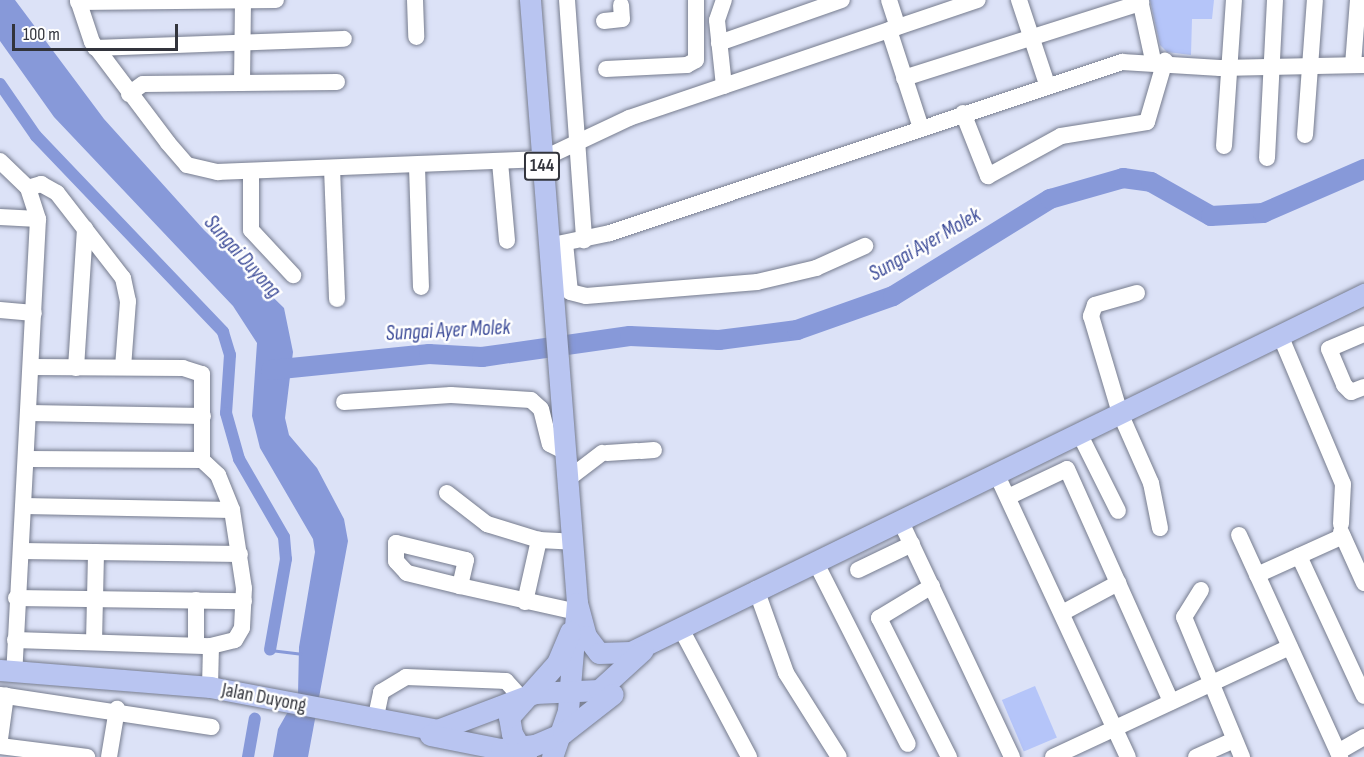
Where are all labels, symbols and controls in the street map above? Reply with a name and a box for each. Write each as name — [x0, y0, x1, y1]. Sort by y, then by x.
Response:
scale bar — [15, 12, 182, 50]
text: 100 m — [23, 24, 60, 45]
road number: 144 — [522, 151, 562, 181]
water label: Sungai Ayer Molek — [865, 203, 985, 287]
water label: Sungai Duyong — [198, 210, 286, 304]
water label: Sungai Ayer Molek — [385, 315, 511, 347]
street label: Jalan Duyong — [220, 678, 308, 718]

